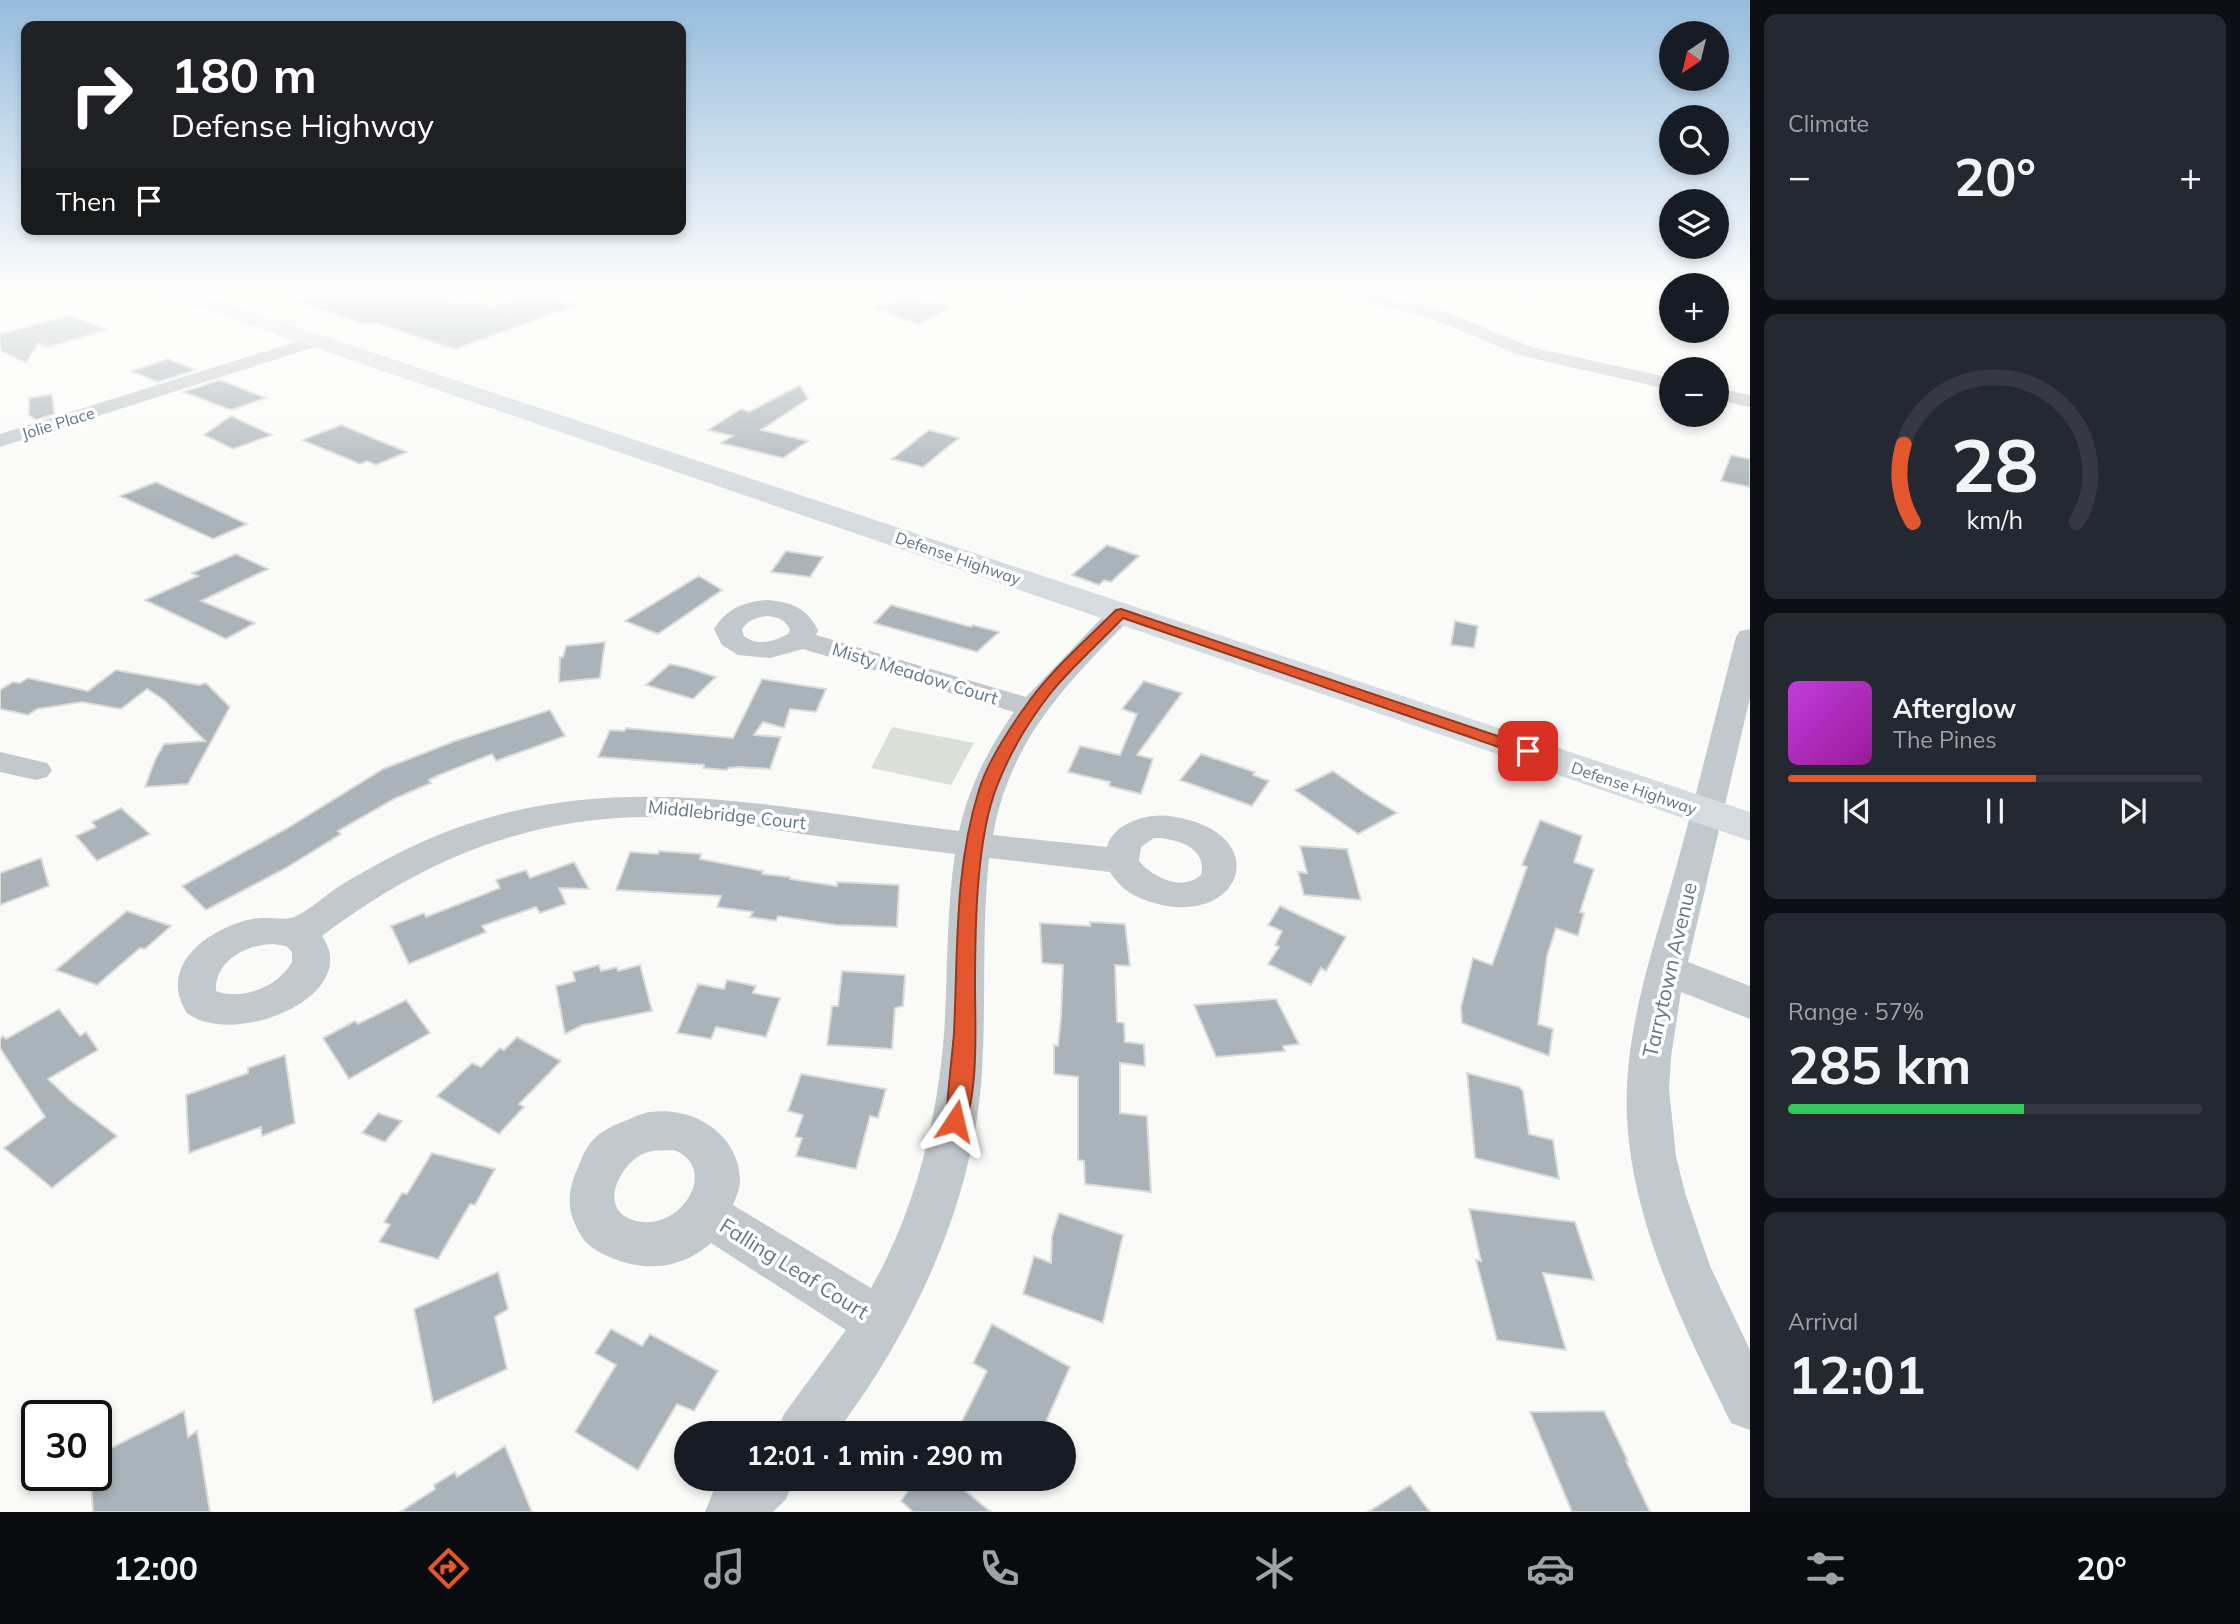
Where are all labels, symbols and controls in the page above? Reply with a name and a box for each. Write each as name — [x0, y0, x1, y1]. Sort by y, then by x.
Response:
north arrow — [1659, 21, 1729, 91]
map controls — [1659, 21, 1729, 427]
text: 180 m — [171, 44, 317, 105]
icon: right — [56, 49, 147, 140]
text: Defense Highway — [171, 105, 434, 145]
button: search — [1659, 105, 1729, 175]
text: Climate — [1788, 109, 1869, 138]
text: 20° — [1954, 144, 2036, 209]
text: − — [1788, 152, 1811, 200]
text: + — [2179, 152, 2202, 200]
icon: arrive — [130, 182, 168, 220]
text: Then — [56, 185, 116, 218]
button: layers — [1659, 189, 1729, 259]
button: + — [1659, 273, 1729, 343]
button: − — [1659, 357, 1729, 427]
street label: Jolie Place — [19, 402, 97, 444]
text: 28 — [1951, 420, 2039, 511]
text: km/h — [1967, 504, 2023, 535]
street label: Defense Highway — [893, 527, 1024, 589]
street label: Misty Meadow Court — [829, 637, 1001, 710]
text: Afterglow — [1893, 692, 2016, 725]
pin — [1498, 721, 1558, 781]
text: The Pines — [1893, 725, 1997, 754]
icon: arrive — [1509, 732, 1547, 770]
street label: Defense Highway — [1569, 757, 1700, 819]
icon: previous — [1838, 792, 1876, 830]
icon: pause — [1976, 792, 2014, 830]
icon: next — [2114, 792, 2152, 830]
street label: Middlebridge Court — [647, 795, 807, 834]
street label: Tarrytown Avenue — [1636, 880, 1702, 1060]
text: Range · 57% — [1788, 997, 1924, 1026]
text: 285 km — [1788, 1032, 1971, 1097]
position arrow — [918, 1084, 992, 1158]
street label: Falling Leaf Court — [715, 1212, 874, 1324]
text: Arrival — [1788, 1307, 1858, 1336]
text: 12:01 — [1788, 1342, 1926, 1407]
speed limit sign: 30 — [21, 1400, 112, 1491]
text: 12:01 · 1 min · 290 m — [747, 1439, 1003, 1472]
icon: directions — [424, 1544, 473, 1593]
icon: music — [700, 1544, 749, 1593]
icon: phone — [975, 1544, 1024, 1593]
icon: climate — [1250, 1544, 1299, 1593]
icon: car — [1526, 1544, 1575, 1593]
icon: filters — [1801, 1544, 1850, 1593]
text: 12:00 — [113, 1548, 198, 1588]
text: 20° — [2076, 1548, 2127, 1588]

